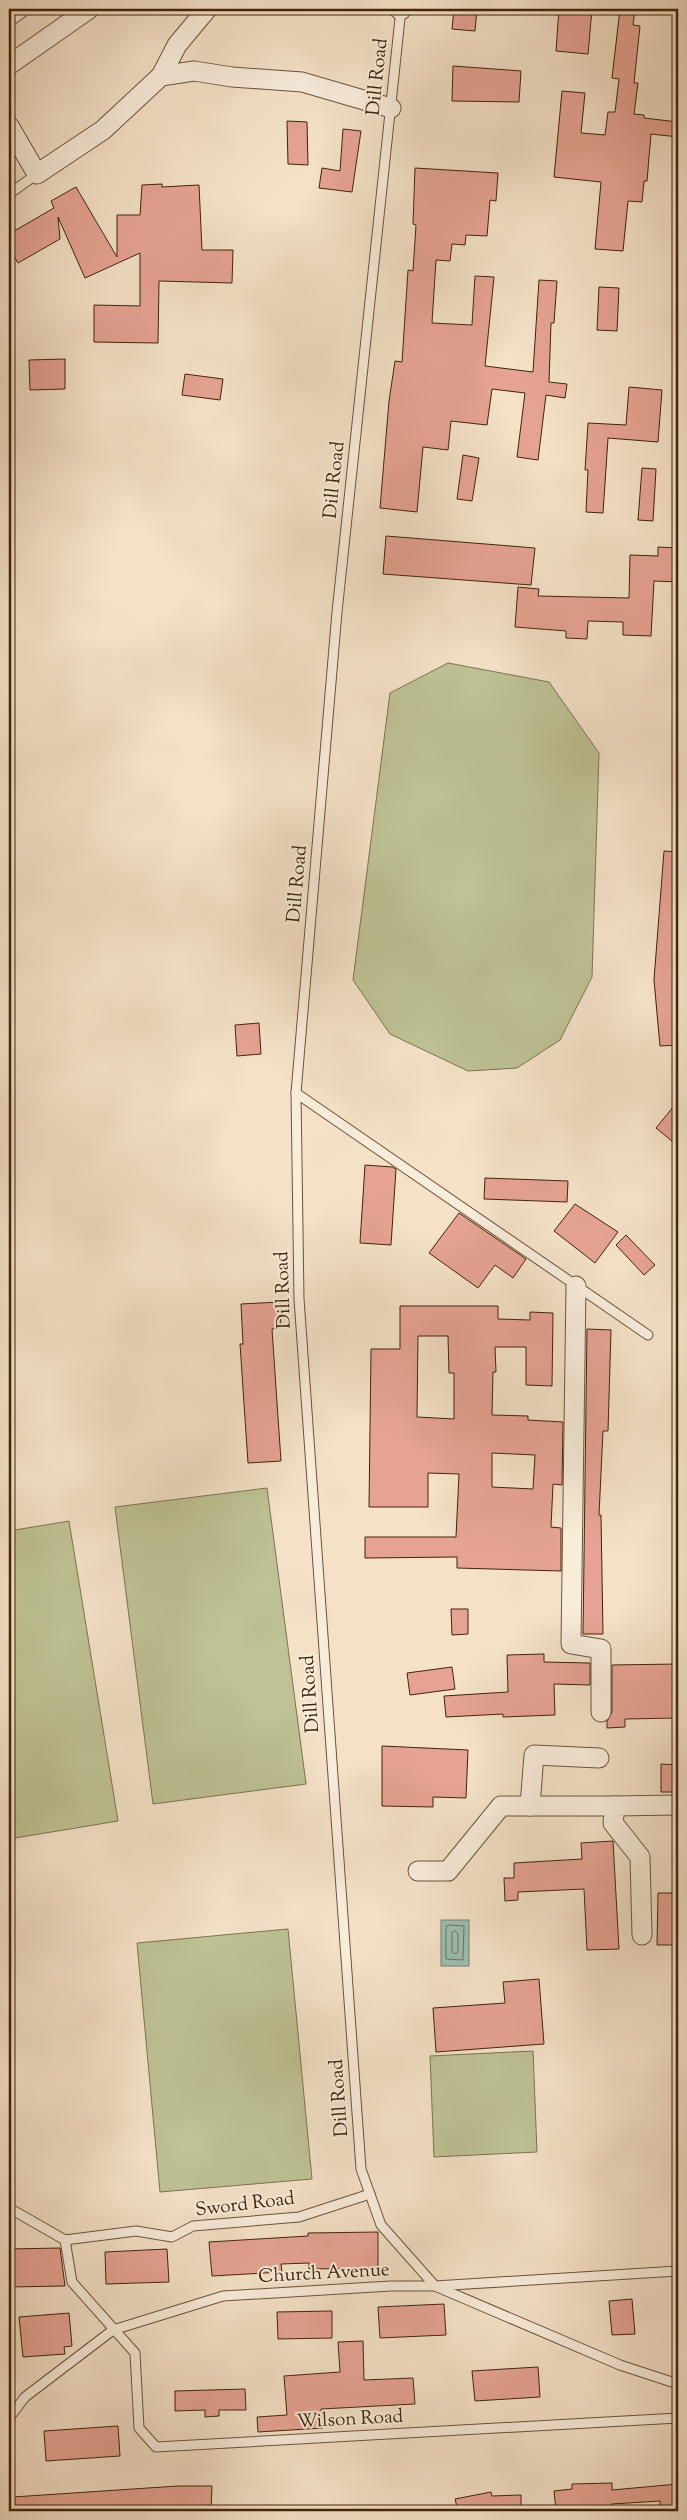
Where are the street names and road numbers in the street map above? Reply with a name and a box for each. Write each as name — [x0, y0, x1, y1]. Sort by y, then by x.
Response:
street label: Dill Road — [361, 37, 396, 117]
street label: Dill Road — [318, 440, 353, 520]
street label: Dill Road — [281, 844, 315, 924]
street label: Dill Road — [269, 1250, 299, 1329]
street label: Dill Road — [295, 1654, 327, 1734]
street label: Dill Road — [324, 2058, 356, 2138]
street label: Sword Road — [194, 2185, 297, 2224]
street label: Church Avenue — [258, 2257, 391, 2291]
street label: Wilson Road — [296, 2404, 404, 2436]

